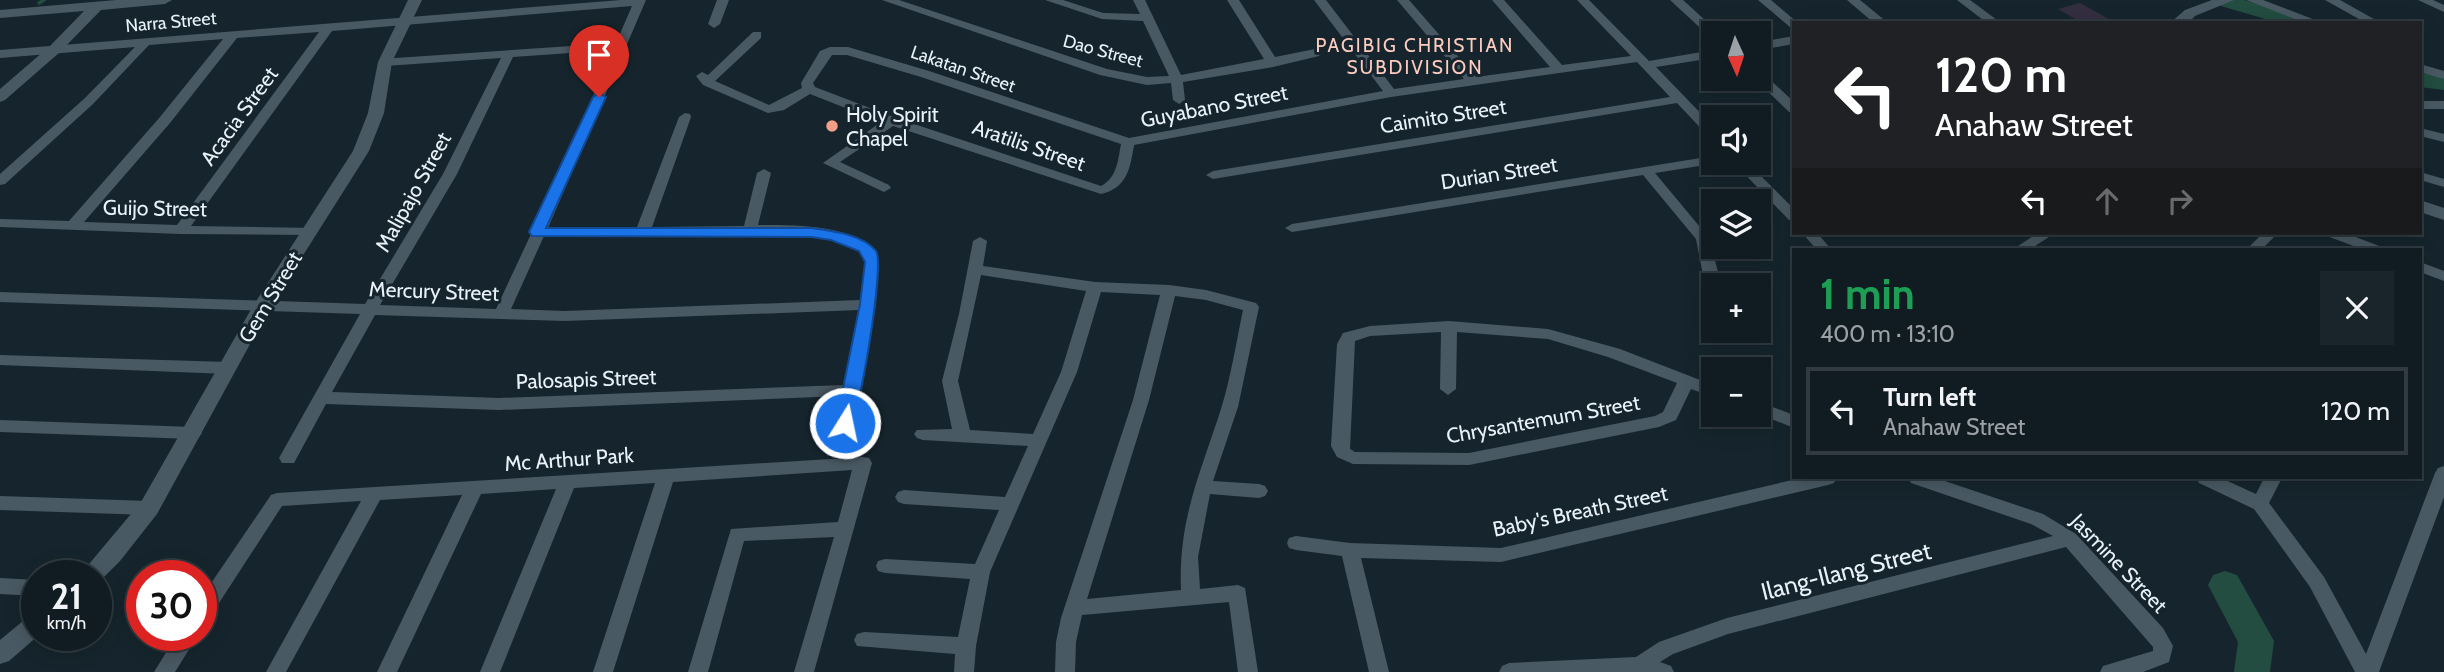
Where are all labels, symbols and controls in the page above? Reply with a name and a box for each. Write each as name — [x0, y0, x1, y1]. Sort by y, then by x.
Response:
street label: Narra Street — [125, 7, 217, 37]
north arrow — [1701, 21, 1771, 91]
map controls — [1701, 21, 1771, 427]
pin — [569, 25, 629, 97]
street label: Dao Street — [1061, 30, 1145, 72]
district label: PAGIBIG CHRISTIAN SUBDIVISION — [1315, 34, 1515, 79]
icon: arrive — [580, 36, 618, 74]
street label: Lakatan Street — [908, 41, 1018, 97]
text: 120 m — [1935, 45, 2067, 104]
icon: left — [1820, 49, 1911, 140]
street label: Acacia Street — [195, 62, 283, 170]
street label: Guyabano Street — [1138, 79, 1290, 133]
street label: Caimito Street — [1378, 94, 1508, 138]
place label: Holy Spirit Chapel — [846, 102, 939, 151]
button: sound — [1701, 105, 1771, 175]
text: Anahaw Street — [1935, 105, 2133, 144]
street label: Aratilis Street — [969, 114, 1089, 176]
marker: Holy Spirit Chapel — [824, 118, 840, 134]
street label: Malipajo Street — [370, 128, 457, 257]
street label: Durian Street — [1439, 151, 1559, 195]
icon: left — [2015, 182, 2053, 220]
icon: ahead — [2088, 182, 2126, 220]
icon: right — [2161, 182, 2199, 220]
button: layers — [1701, 189, 1771, 259]
street label: Guijo Street — [103, 195, 207, 222]
street label: Gem Street — [233, 247, 307, 347]
text: 1 min — [1820, 268, 1915, 320]
button: close — [2320, 271, 2394, 345]
button: + — [1701, 273, 1771, 343]
street label: Mercury Street — [368, 276, 500, 306]
text: 400 m · 13:10 — [1820, 320, 1955, 348]
button: − — [1701, 357, 1771, 427]
street label: Palosapis Street — [515, 364, 657, 394]
text: Turn left — [1883, 381, 1976, 413]
position arrow — [808, 386, 882, 460]
street label: Chrysantemum Street — [1444, 390, 1642, 448]
icon: left — [1824, 392, 1862, 430]
text: 120 m — [2321, 395, 2390, 427]
text: Anahaw Street — [1883, 413, 2025, 441]
street label: Mc Arthur Park — [504, 442, 635, 476]
street label: Baby's Breath Street — [1490, 480, 1670, 542]
street label: Jasmine Street — [2065, 508, 2172, 618]
street label: Ilang-Ilang Street — [1758, 536, 1934, 606]
speed limit sign: 30 — [126, 560, 217, 651]
text: 21 — [51, 575, 82, 618]
text: km/h — [47, 612, 86, 634]

